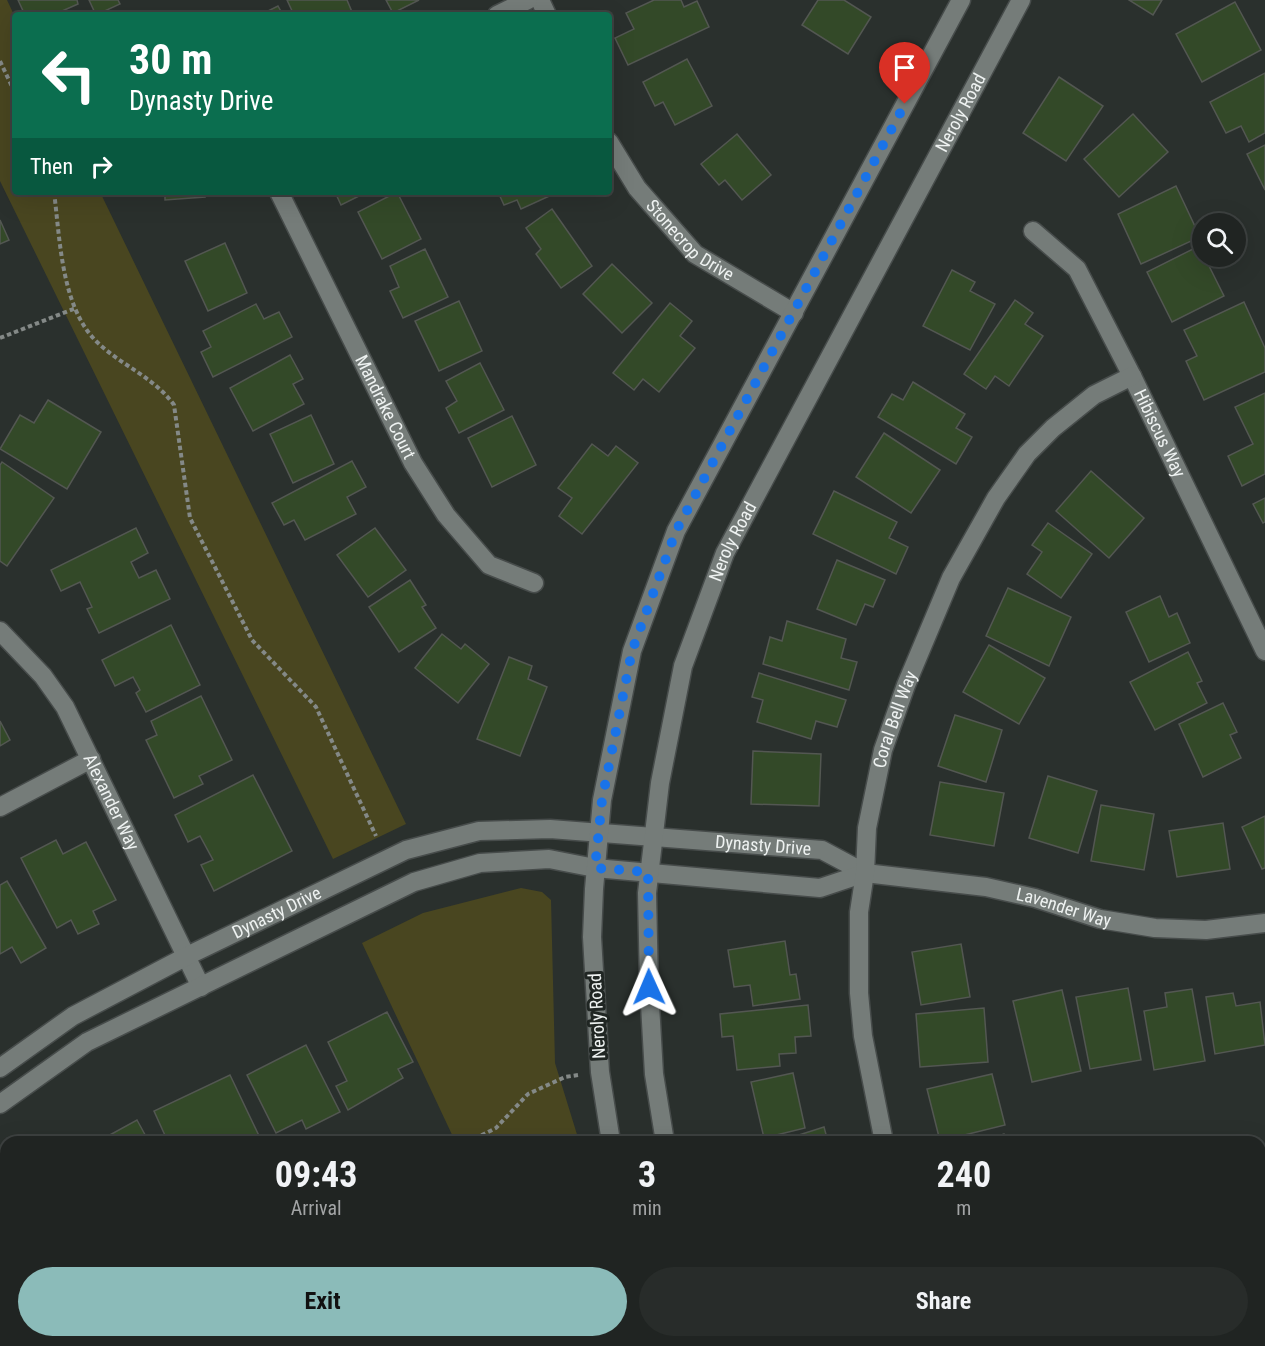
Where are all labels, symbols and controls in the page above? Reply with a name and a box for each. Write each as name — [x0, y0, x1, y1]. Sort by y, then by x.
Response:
text: 30 m — [129, 35, 212, 84]
icon: left — [30, 36, 108, 114]
pin — [879, 42, 930, 104]
icon: arrive — [888, 51, 921, 84]
street label: Neroly Road — [931, 70, 990, 155]
text: Dynasty Drive — [129, 85, 273, 117]
icon: right — [85, 150, 118, 183]
text: Then — [30, 154, 73, 179]
street label: Stonecrop Drive — [642, 195, 738, 285]
map controls — [1192, 213, 1246, 267]
button: search — [1192, 213, 1246, 267]
street label: Mandrake Court — [351, 351, 420, 462]
street label: Hibiscus Way — [1130, 385, 1191, 481]
street label: Neroly Road — [704, 498, 760, 584]
street label: Coral Bell Way — [869, 667, 921, 770]
street label: Alexander Way — [79, 750, 144, 854]
street label: Dynasty Drive — [714, 831, 812, 859]
street label: Dynasty Drive — [228, 882, 324, 943]
street label: Lavender Way — [1014, 883, 1113, 931]
position arrow — [617, 955, 681, 1019]
street label: Neroly Road — [584, 973, 609, 1059]
text: 09:43 — [275, 1154, 357, 1196]
text: 3 — [638, 1154, 656, 1196]
text: 240 — [937, 1154, 991, 1196]
text: Arrival — [291, 1196, 342, 1220]
text: min — [632, 1196, 662, 1220]
text: m — [956, 1196, 971, 1220]
button: Exit — [18, 1267, 627, 1336]
button: Share — [639, 1267, 1248, 1336]

